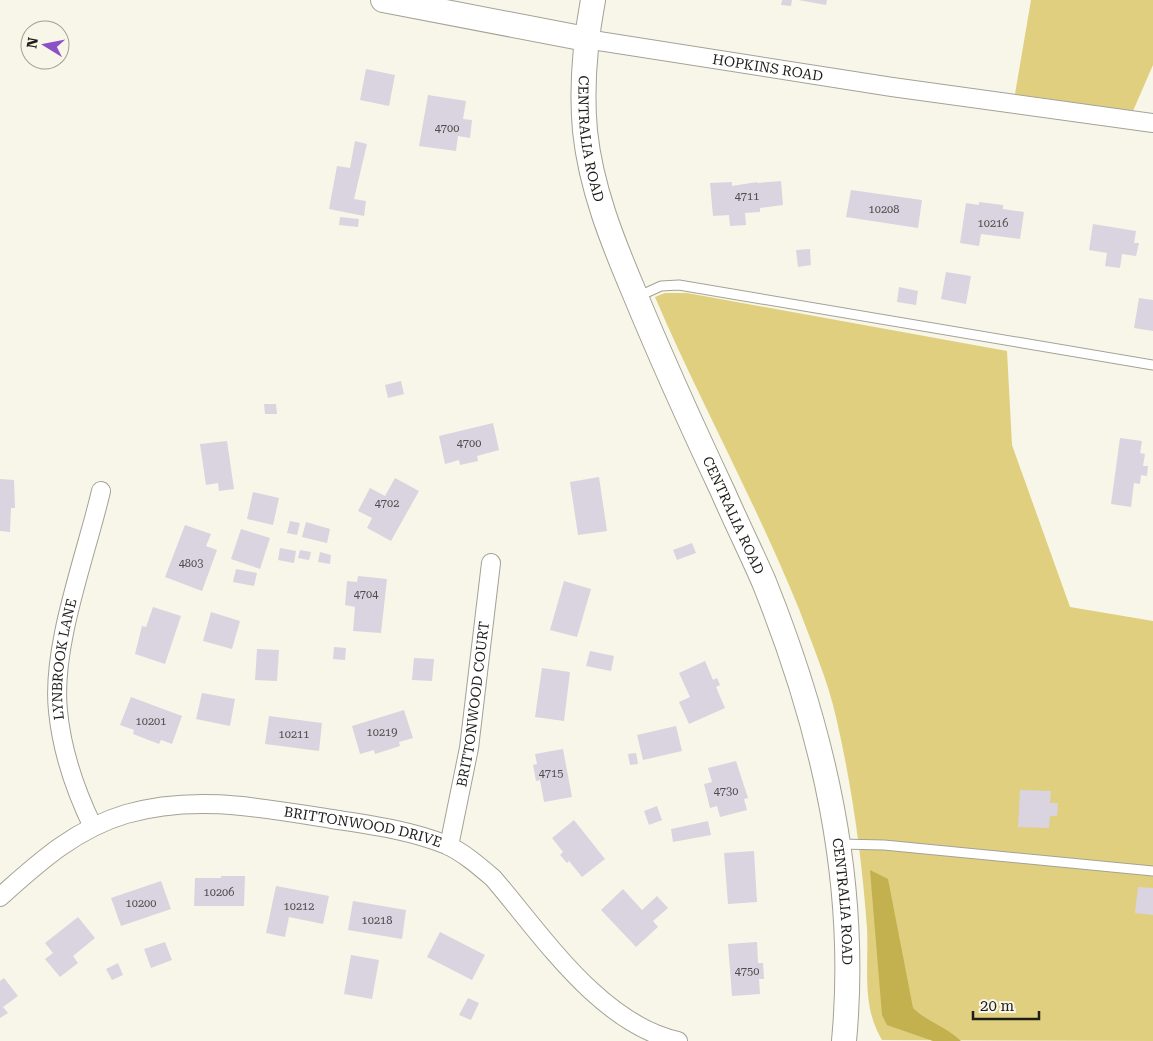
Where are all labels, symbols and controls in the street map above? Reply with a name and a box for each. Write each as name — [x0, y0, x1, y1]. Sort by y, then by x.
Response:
north arrow — [20, 20, 70, 70]
text: N — [23, 36, 41, 49]
street label: HOPKINS ROAD — [711, 51, 824, 84]
street label: CENTRALIA ROAD — [575, 75, 607, 204]
house number: 4700 — [435, 122, 459, 135]
house number: 4711 — [735, 190, 759, 203]
house number: 10208 — [869, 203, 899, 216]
house number: 10216 — [978, 217, 1008, 230]
house number: 4700 — [457, 437, 481, 450]
street label: CENTRALIA ROAD — [700, 454, 768, 577]
house number: 4702 — [375, 497, 399, 510]
house number: 4803 — [179, 557, 203, 570]
house number: 4704 — [354, 588, 379, 601]
street label: LYNBROOK LANE — [49, 597, 80, 721]
street label: BRITTONWOOD COURT — [453, 620, 492, 788]
house number: 10201 — [136, 715, 166, 728]
house number: 10219 — [367, 726, 397, 739]
house number: 10211 — [279, 728, 309, 741]
house number: 4715 — [539, 767, 563, 780]
house number: 4730 — [714, 785, 738, 798]
street label: BRITTONWOOD DRIVE — [283, 803, 444, 850]
street label: CENTRALIA ROAD — [829, 837, 855, 965]
house number: 10206 — [204, 886, 234, 899]
house number: 10200 — [126, 897, 156, 910]
house number: 10212 — [284, 900, 314, 913]
house number: 10218 — [362, 914, 392, 927]
house number: 4750 — [735, 965, 759, 978]
scale bar — [973, 988, 1039, 1020]
text: 20 m — [980, 997, 1015, 1015]

